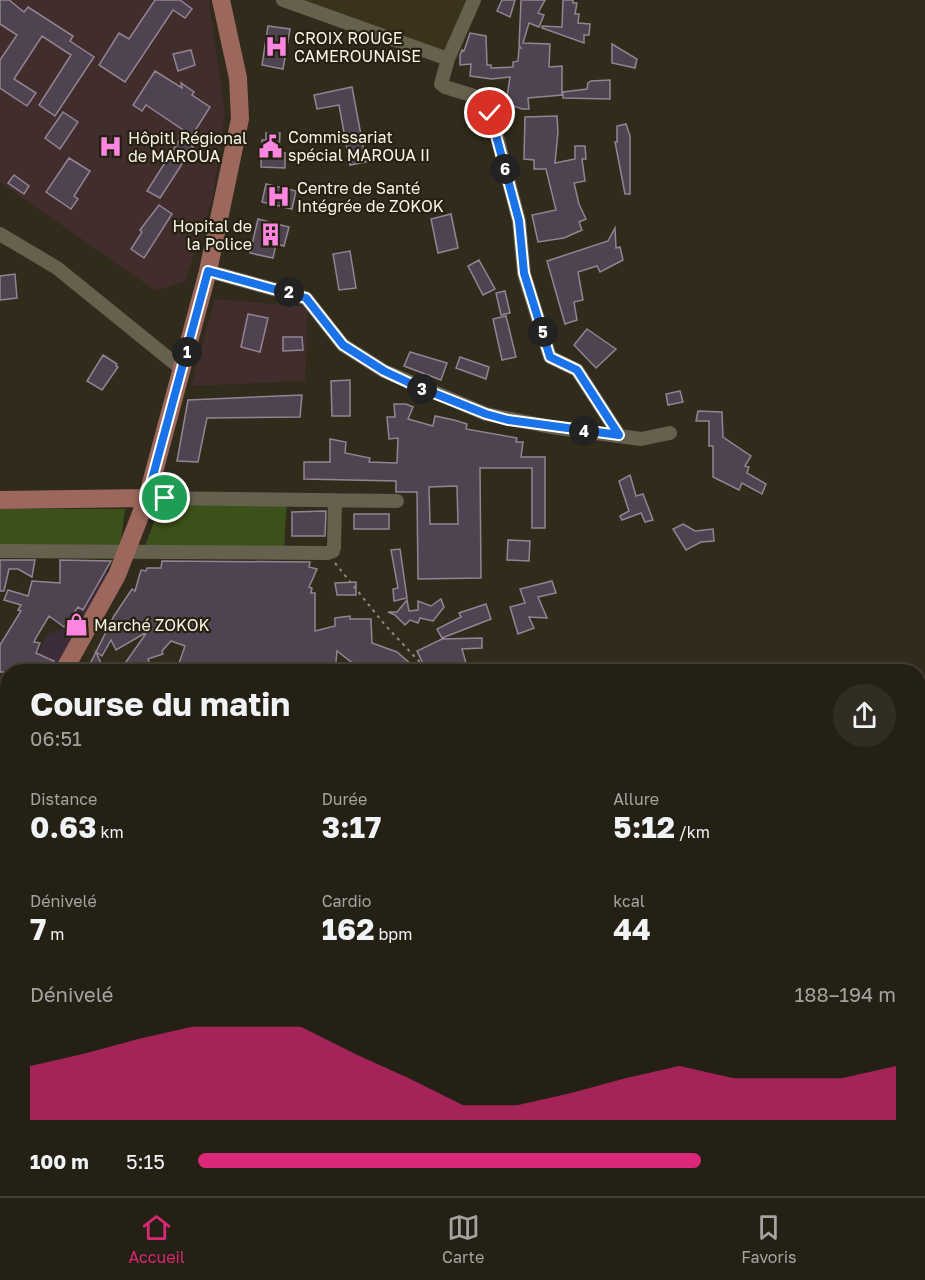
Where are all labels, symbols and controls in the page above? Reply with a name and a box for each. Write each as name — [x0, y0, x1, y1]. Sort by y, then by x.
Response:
place label: CROIX ROUGE CAMEROUNAISE — [294, 28, 421, 66]
hospital icon: CROIX ROUGE CAMEROUNAISE — [263, 34, 289, 60]
pin — [464, 87, 515, 138]
icon: check — [473, 96, 506, 129]
place label: Commissariat spécial MAROUA II — [288, 127, 430, 165]
place label: Hôpitl Régional de MAROUA — [128, 128, 247, 166]
public building icon: Commissariat spécial MAROUA II — [257, 133, 283, 159]
hospital icon: Hôpitl Régional de MAROUA — [97, 134, 123, 160]
pin: 6 — [490, 154, 520, 184]
text: 6 — [500, 159, 510, 179]
place label: Centre de Santé Intégrée de ZOKOK — [297, 178, 444, 216]
hospital icon: Centre de Santé Intégrée de ZOKOK — [266, 184, 292, 210]
place label: Hopital de la Police — [172, 216, 252, 254]
building icon: Hopital de la Police — [257, 222, 283, 248]
pin: 2 — [274, 277, 304, 307]
text: 2 — [284, 282, 294, 302]
pin: 5 — [528, 317, 558, 347]
text: 5 — [538, 322, 548, 342]
pin: 1 — [172, 337, 202, 367]
text: 1 — [183, 342, 191, 362]
pin: 3 — [407, 374, 437, 404]
text: 3 — [417, 379, 427, 399]
pin: 4 — [569, 416, 599, 446]
text: 4 — [579, 421, 589, 441]
pin — [139, 472, 190, 523]
icon: arrive — [148, 481, 181, 514]
shop icon: Marché ZOKOK — [63, 612, 89, 638]
place label: Marché ZOKOK — [94, 615, 210, 635]
text: Course du matin — [30, 684, 290, 723]
button: share — [833, 684, 896, 747]
text: 06:51 — [30, 726, 82, 750]
text: Distance — [30, 789, 97, 809]
text: Durée — [322, 789, 367, 809]
text: Allure — [613, 789, 659, 809]
text: 0.63 — [30, 809, 96, 845]
text: 3:17 — [322, 809, 381, 845]
text: 5:12 — [613, 809, 675, 845]
text: km — [96, 822, 124, 842]
text: /km — [675, 822, 710, 842]
text: Dénivelé — [30, 891, 97, 911]
text: Cardio — [322, 891, 371, 911]
text: kcal — [613, 891, 645, 911]
text: 7 — [30, 911, 46, 947]
text: 162 — [322, 911, 374, 947]
text: 44 — [613, 911, 651, 947]
text: m — [46, 924, 65, 944]
text: bpm — [374, 924, 412, 944]
text: Dénivelé — [30, 982, 113, 1006]
text: 188–194 m — [795, 982, 896, 1006]
text: 100 m — [30, 1149, 89, 1173]
text: 5:15 — [126, 1149, 165, 1173]
tab: Accueil — [129, 1211, 185, 1267]
tab: Carte — [442, 1211, 484, 1267]
tab: Favoris — [741, 1211, 796, 1267]

